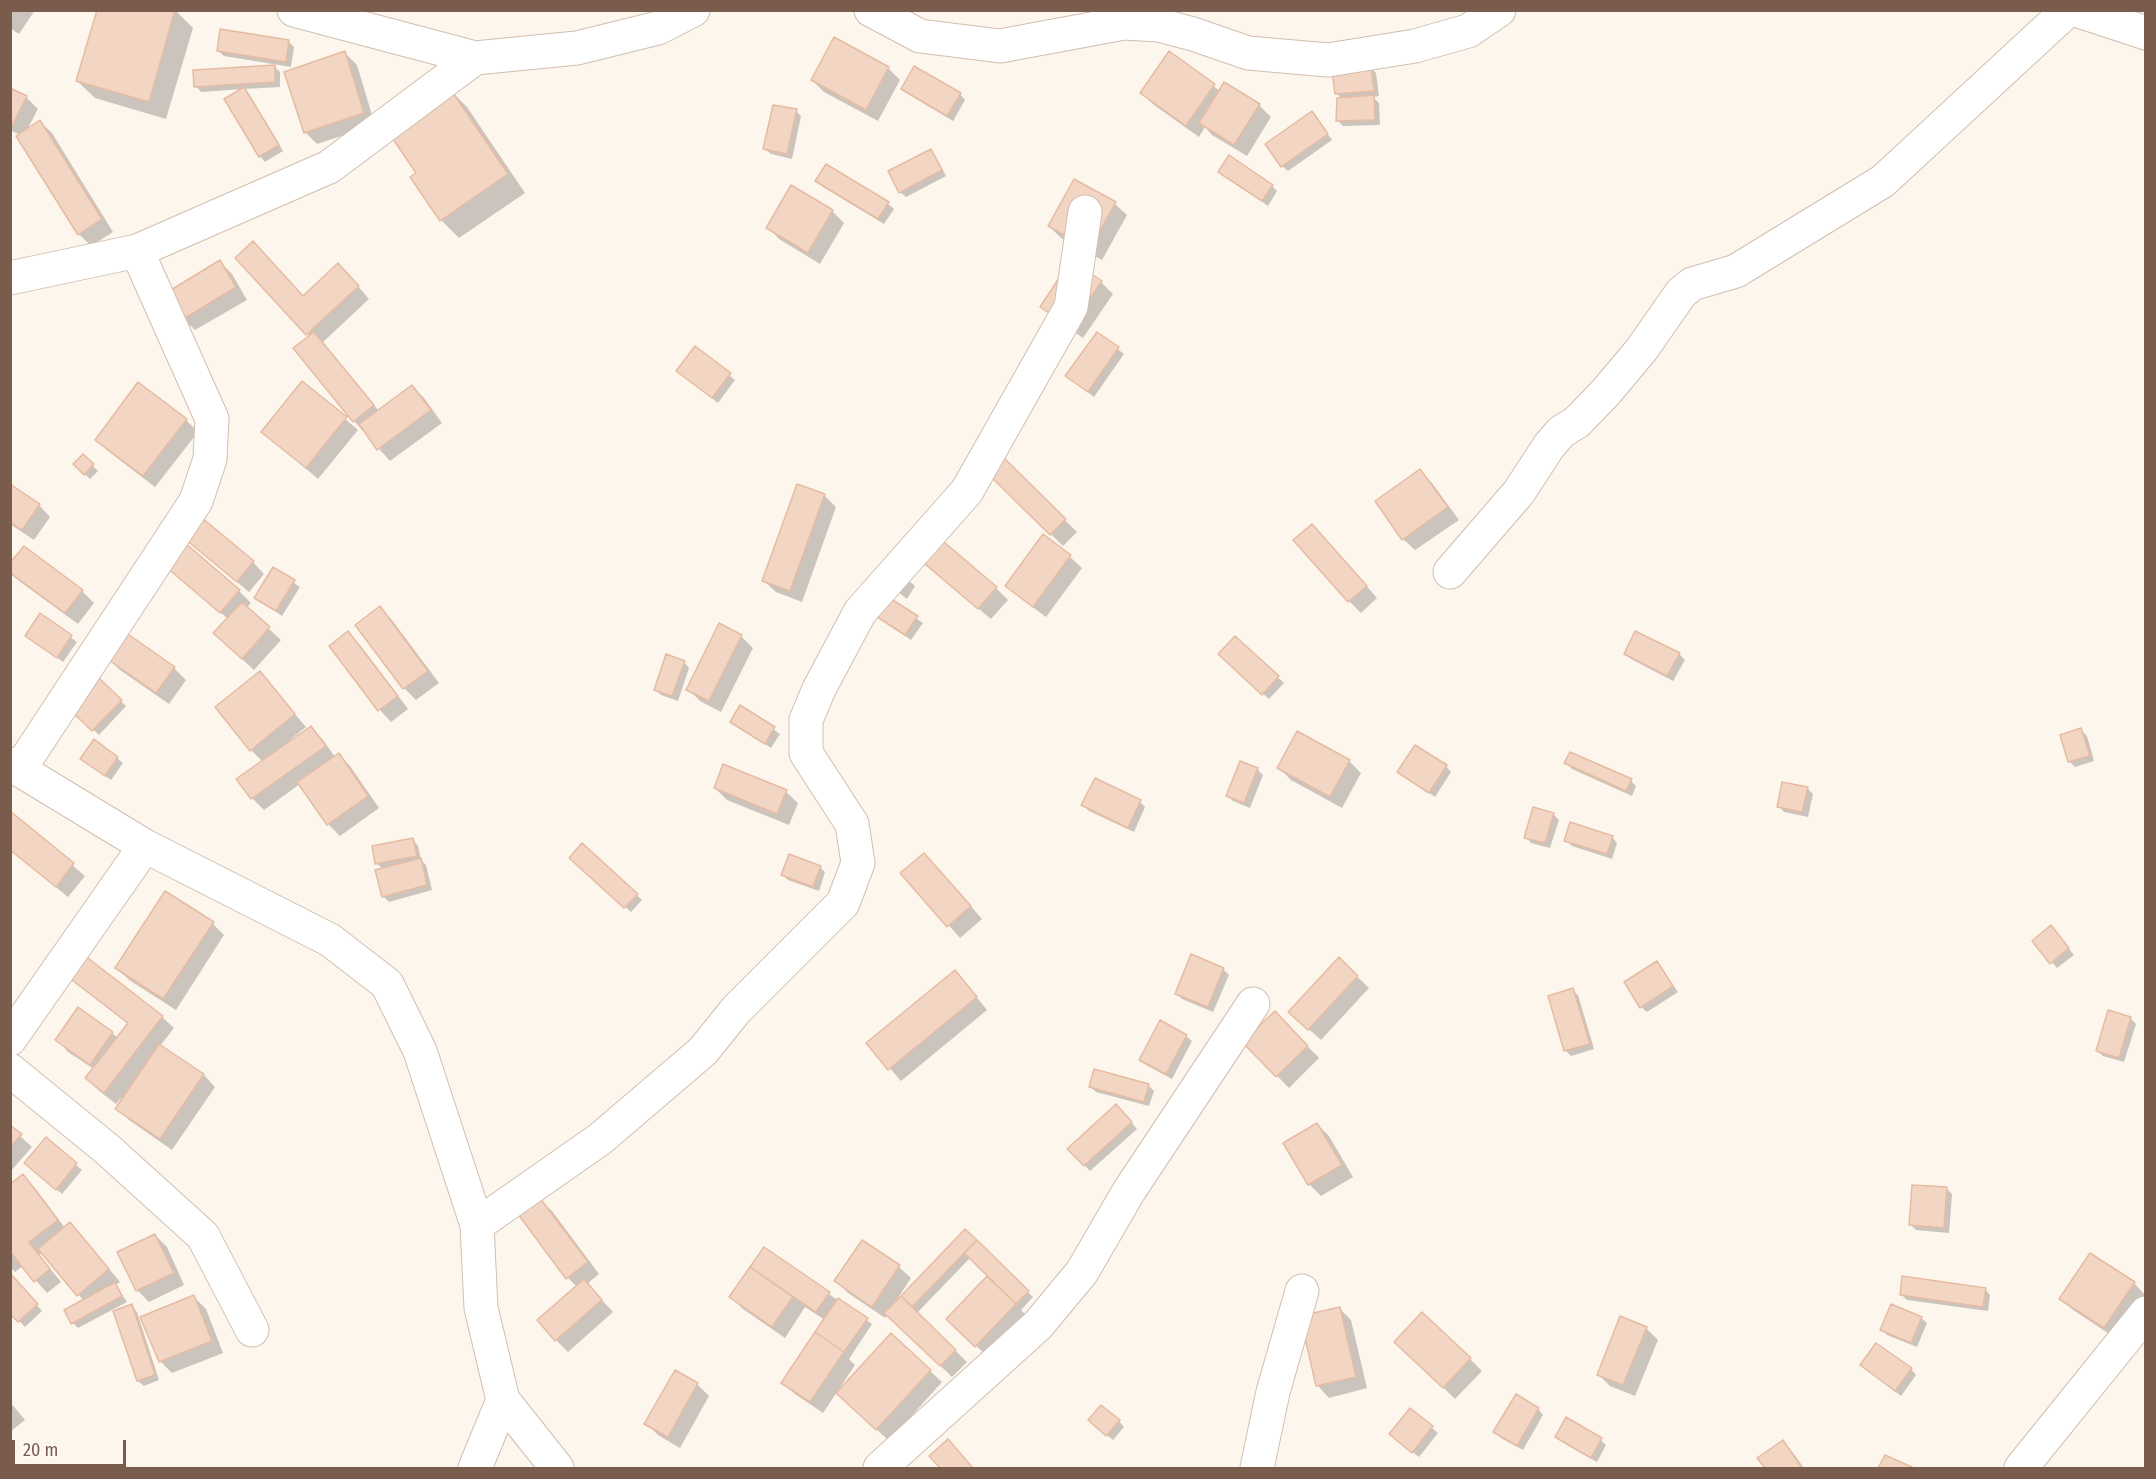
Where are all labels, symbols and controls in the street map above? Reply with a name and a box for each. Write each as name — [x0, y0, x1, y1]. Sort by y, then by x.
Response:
scale bar — [15, 1428, 129, 1466]
text: 20 m — [23, 1439, 58, 1461]

